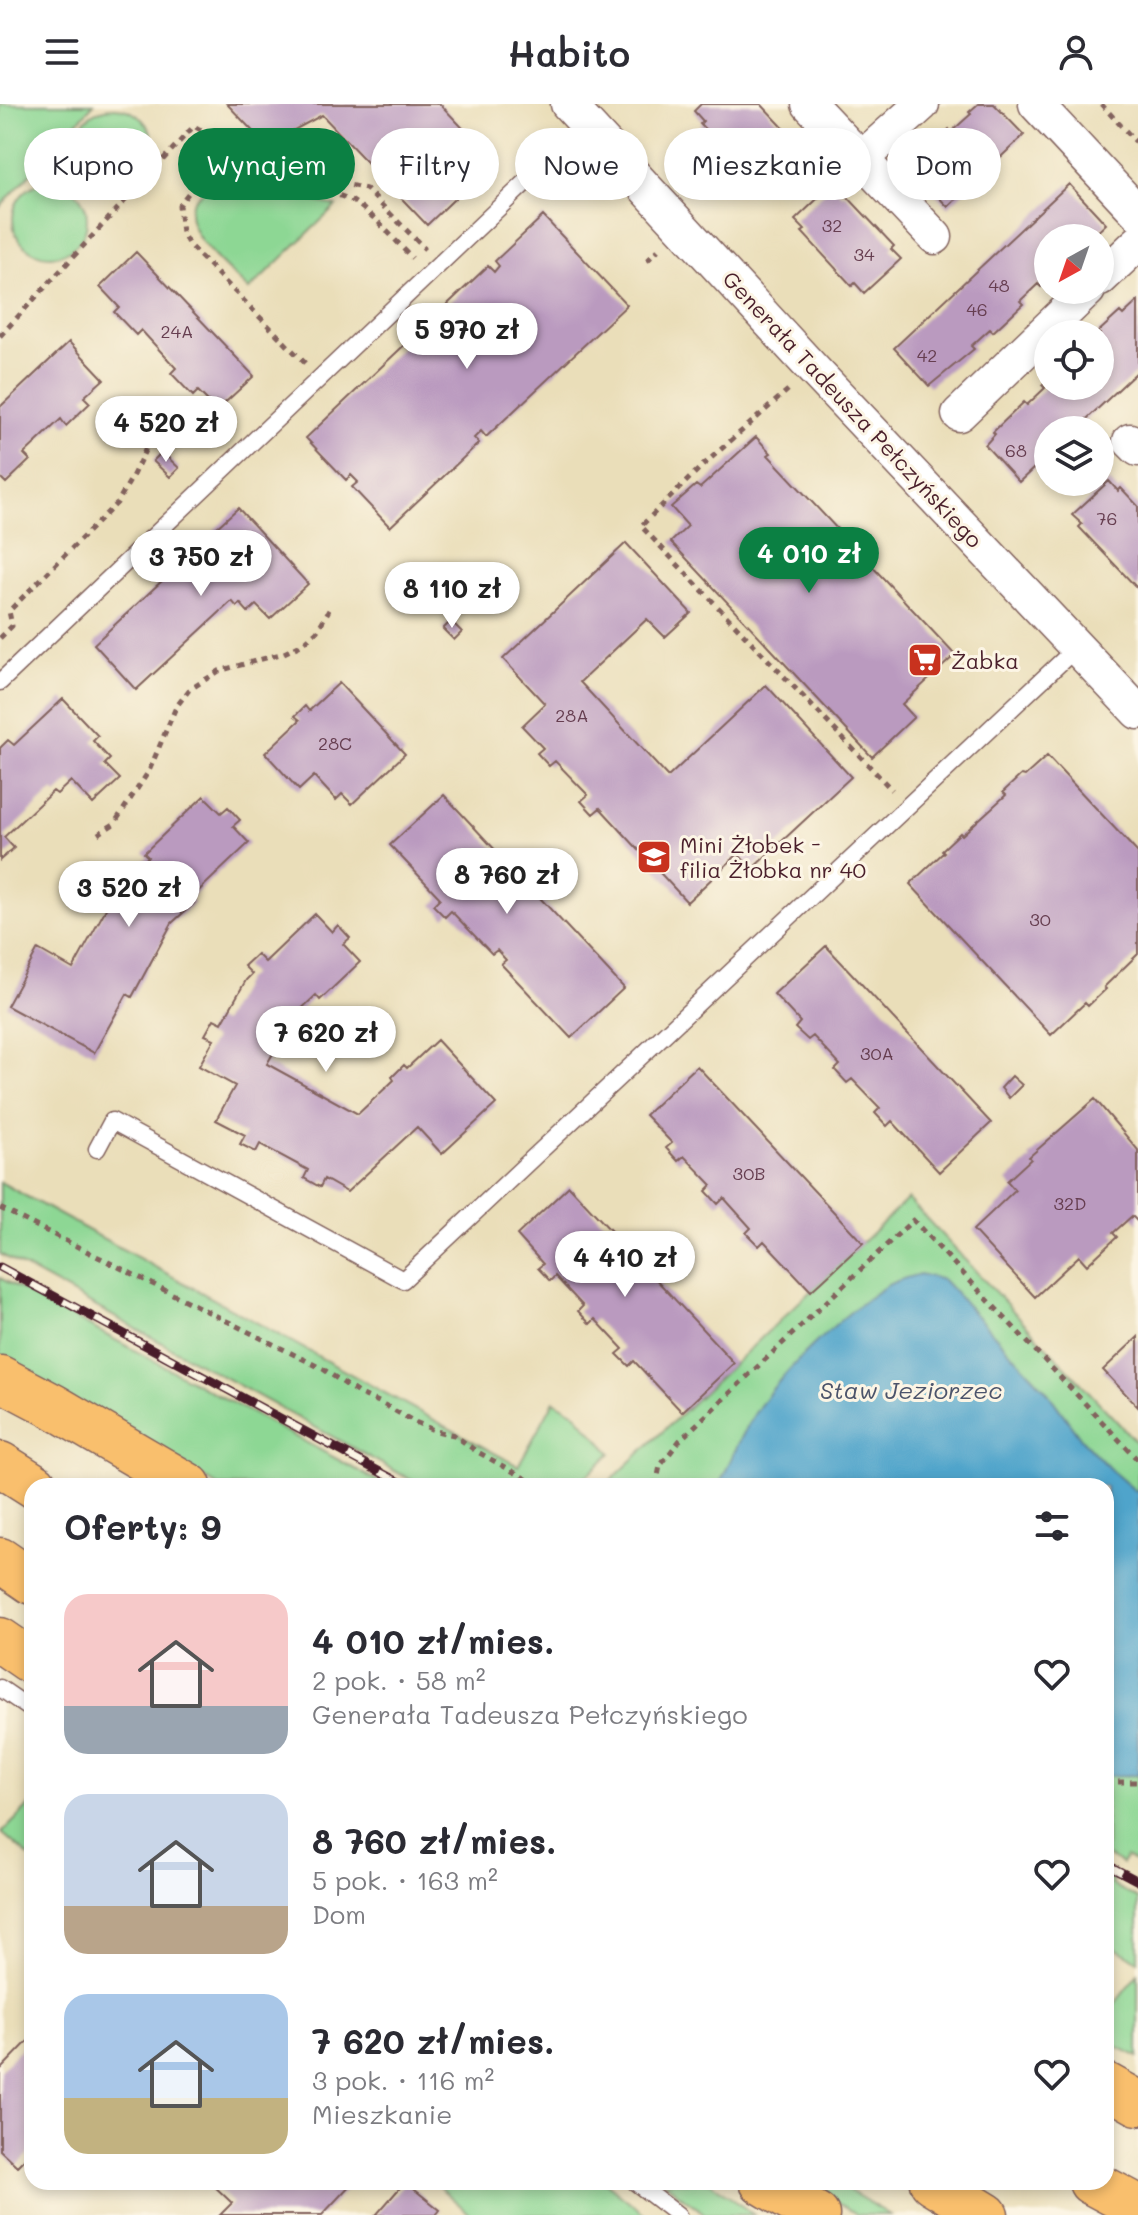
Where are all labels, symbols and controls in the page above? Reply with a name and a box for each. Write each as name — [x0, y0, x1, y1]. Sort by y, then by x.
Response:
text: Habito — [508, 29, 630, 76]
icon: menu — [40, 30, 84, 74]
icon: person — [1054, 30, 1098, 74]
chip: Kupno — [24, 128, 162, 200]
chip: Wynajem — [178, 128, 355, 200]
chip: Filtry — [371, 128, 499, 200]
chip: Nowe — [515, 128, 648, 200]
chip: Mieszkanie — [664, 128, 871, 200]
chip: Dom — [887, 128, 1001, 200]
house number: 32 — [822, 213, 842, 237]
north arrow — [1034, 224, 1114, 304]
map controls — [1034, 224, 1114, 496]
house number: 34 — [853, 242, 875, 266]
street label: Generała Tadeusza Pełczyńskiego — [717, 264, 989, 554]
house number: 48 — [988, 273, 1010, 297]
house number: 46 — [966, 297, 988, 321]
pin: 5 970 zł — [384, 303, 550, 371]
text: 5 970 zł — [415, 312, 519, 346]
house number: 24A — [160, 319, 194, 343]
button: locate — [1034, 320, 1114, 400]
house number: 42 — [917, 343, 937, 367]
pin: 4 520 zł — [83, 396, 249, 464]
text: 4 520 zł — [113, 405, 219, 439]
button: layers — [1034, 416, 1114, 496]
house number: 68 — [1005, 438, 1027, 462]
house number: 76 — [1097, 506, 1117, 530]
pin: 4 010 zł — [726, 527, 892, 595]
pin: 3 750 zł — [118, 530, 284, 598]
text: 4 010 zł — [757, 536, 861, 570]
text: 3 750 zł — [149, 539, 253, 573]
pin: 8 110 zł — [369, 562, 535, 630]
text: 8 110 zł — [403, 571, 501, 605]
supermarket icon: Żabka — [906, 641, 944, 679]
place label: Żabka — [951, 646, 1019, 675]
house number: 28A — [555, 703, 589, 727]
house number: 28C — [318, 731, 352, 755]
place label: Mini Żłobek - filia Żłobka nr 40 — [680, 830, 866, 884]
school or university icon: Mini Żłobek - filia Żłobka nr 40 — [635, 838, 673, 876]
pin: 8 760 zł — [424, 848, 590, 916]
text: 8 760 zł — [454, 857, 560, 891]
pin: 3 520 zł — [46, 861, 212, 929]
text: 3 520 zł — [77, 870, 181, 904]
house number: 30 — [1029, 907, 1051, 931]
pin: 7 620 zł — [243, 1006, 409, 1074]
text: 7 620 zł — [274, 1015, 378, 1049]
house number: 30A — [860, 1041, 894, 1065]
house number: 30B — [733, 1161, 765, 1185]
house number: 32D — [1054, 1191, 1086, 1215]
pin: 4 410 zł — [542, 1231, 708, 1299]
text: 4 410 zł — [573, 1240, 677, 1274]
water label: Staw Jeziorzec — [820, 1374, 1002, 1405]
text: Oferty: 9 — [64, 1504, 221, 1549]
icon: filters — [1030, 1504, 1074, 1548]
text: 4 010 zł/mies. — [312, 1618, 554, 1663]
icon: home — [128, 1626, 224, 1722]
icon: heart — [1030, 1652, 1074, 1696]
text: 2 pok. · 58 m² — [312, 1663, 486, 1697]
text: Generała Tadeusza Pełczyńskiego — [312, 1697, 748, 1731]
text: 8 760 zł/mies. — [312, 1818, 557, 1863]
icon: home — [128, 1826, 224, 1922]
icon: heart — [1030, 1852, 1074, 1896]
text: 5 pok. · 163 m² — [312, 1863, 498, 1897]
text: Dom — [312, 1897, 366, 1931]
text: 7 620 zł/mies. — [312, 2018, 555, 2063]
icon: home — [128, 2026, 224, 2122]
icon: heart — [1030, 2052, 1074, 2096]
text: 3 pok. · 116 m² — [312, 2063, 494, 2097]
text: Mieszkanie — [312, 2097, 452, 2131]

